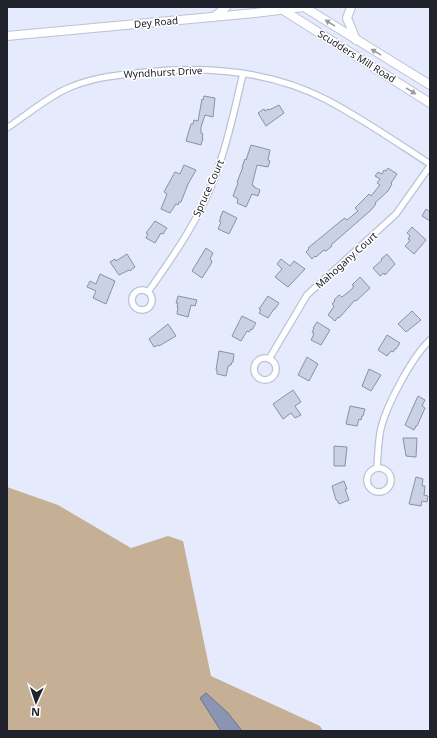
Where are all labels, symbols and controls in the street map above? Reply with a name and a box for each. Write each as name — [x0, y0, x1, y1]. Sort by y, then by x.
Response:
street label: Dey Road — [133, 13, 179, 31]
one-way arrow — [324, 20, 336, 27]
street label: Scudders Mill Road — [315, 26, 399, 86]
one-way arrow — [370, 49, 382, 56]
street label: Wyndhurst Drive — [123, 63, 203, 81]
one-way arrow — [405, 87, 417, 94]
street label: Spruce Court — [189, 157, 227, 219]
street label: Mahogany Court — [312, 228, 380, 292]
north arrow — [16, 682, 56, 722]
text: N — [31, 705, 40, 720]

